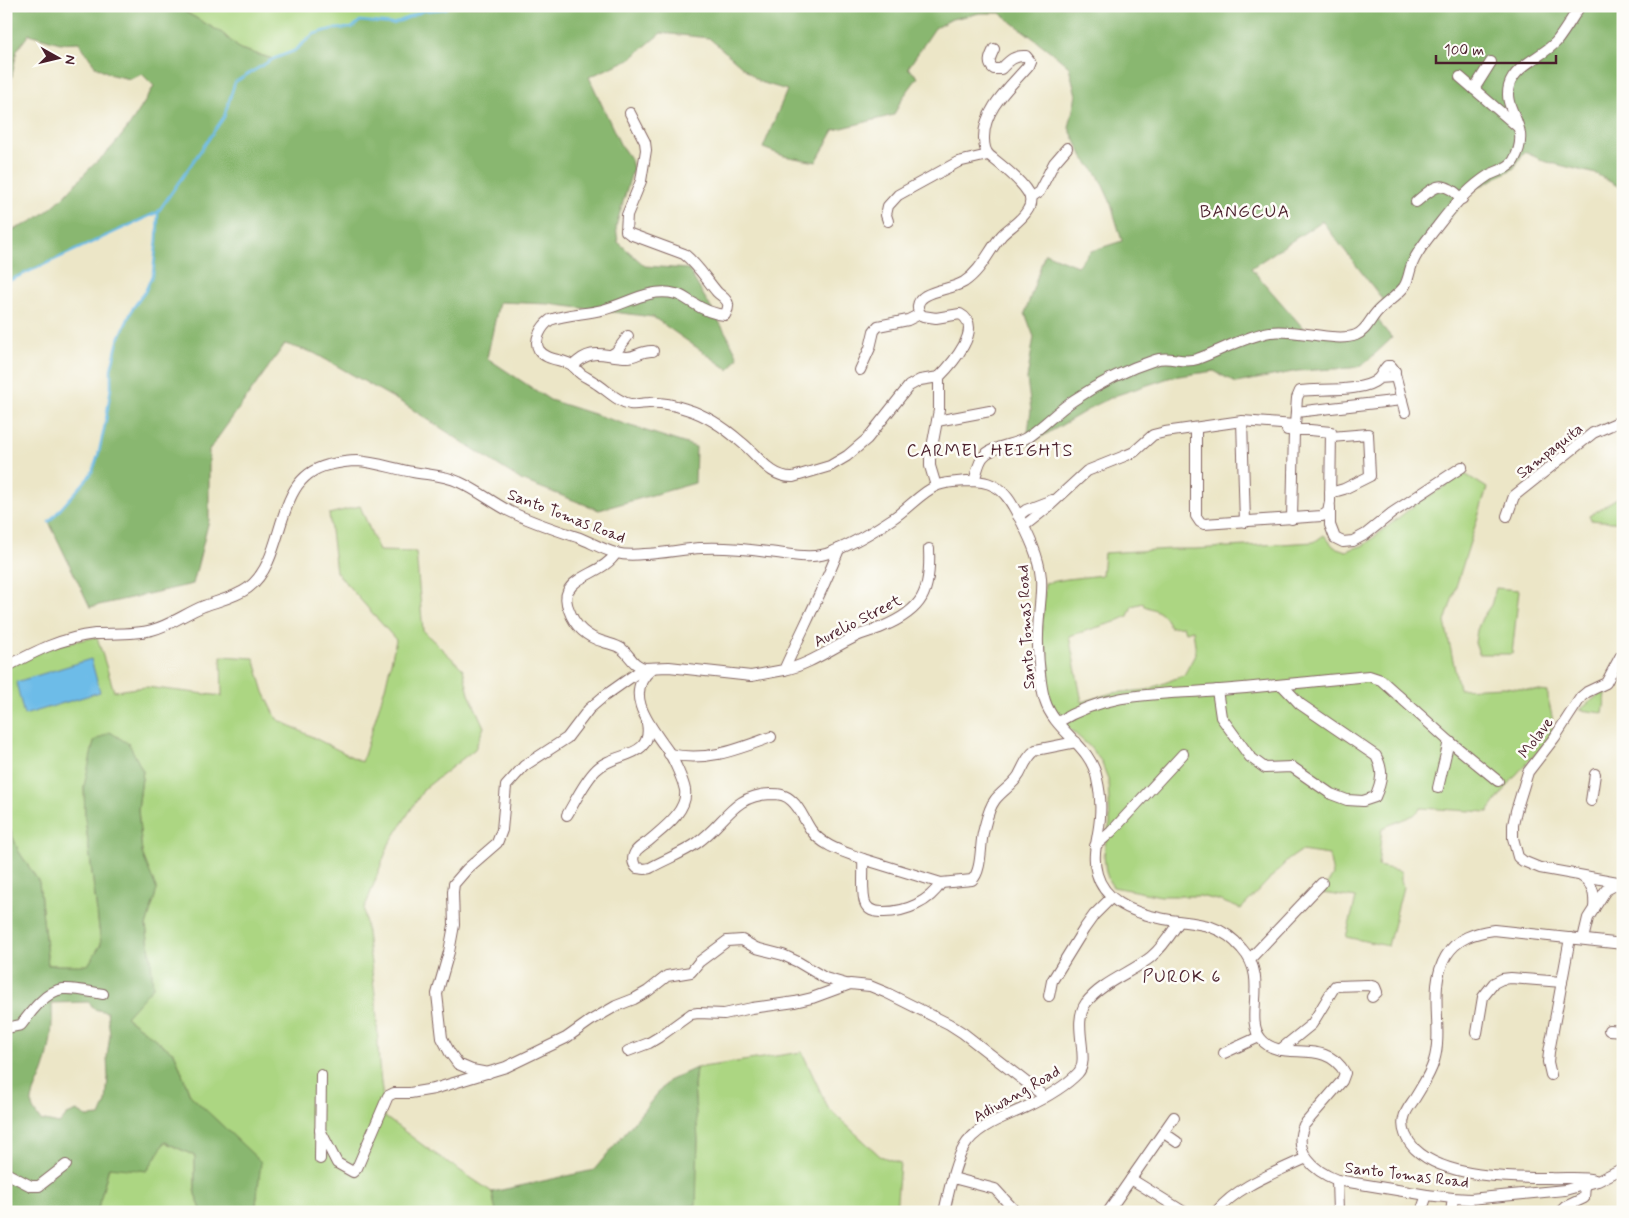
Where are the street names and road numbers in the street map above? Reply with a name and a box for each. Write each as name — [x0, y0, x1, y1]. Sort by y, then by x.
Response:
street label: Sampaguita — [1512, 418, 1588, 484]
street label: Santo Tomas Road — [504, 484, 628, 549]
street label: Santo Tomas Road — [1013, 564, 1040, 690]
street label: Aurelio Street — [810, 590, 906, 653]
street label: Molave — [1514, 713, 1559, 763]
street label: Adiwang Road — [969, 1061, 1064, 1128]
street label: Santo Tomas Road — [1344, 1157, 1470, 1194]

